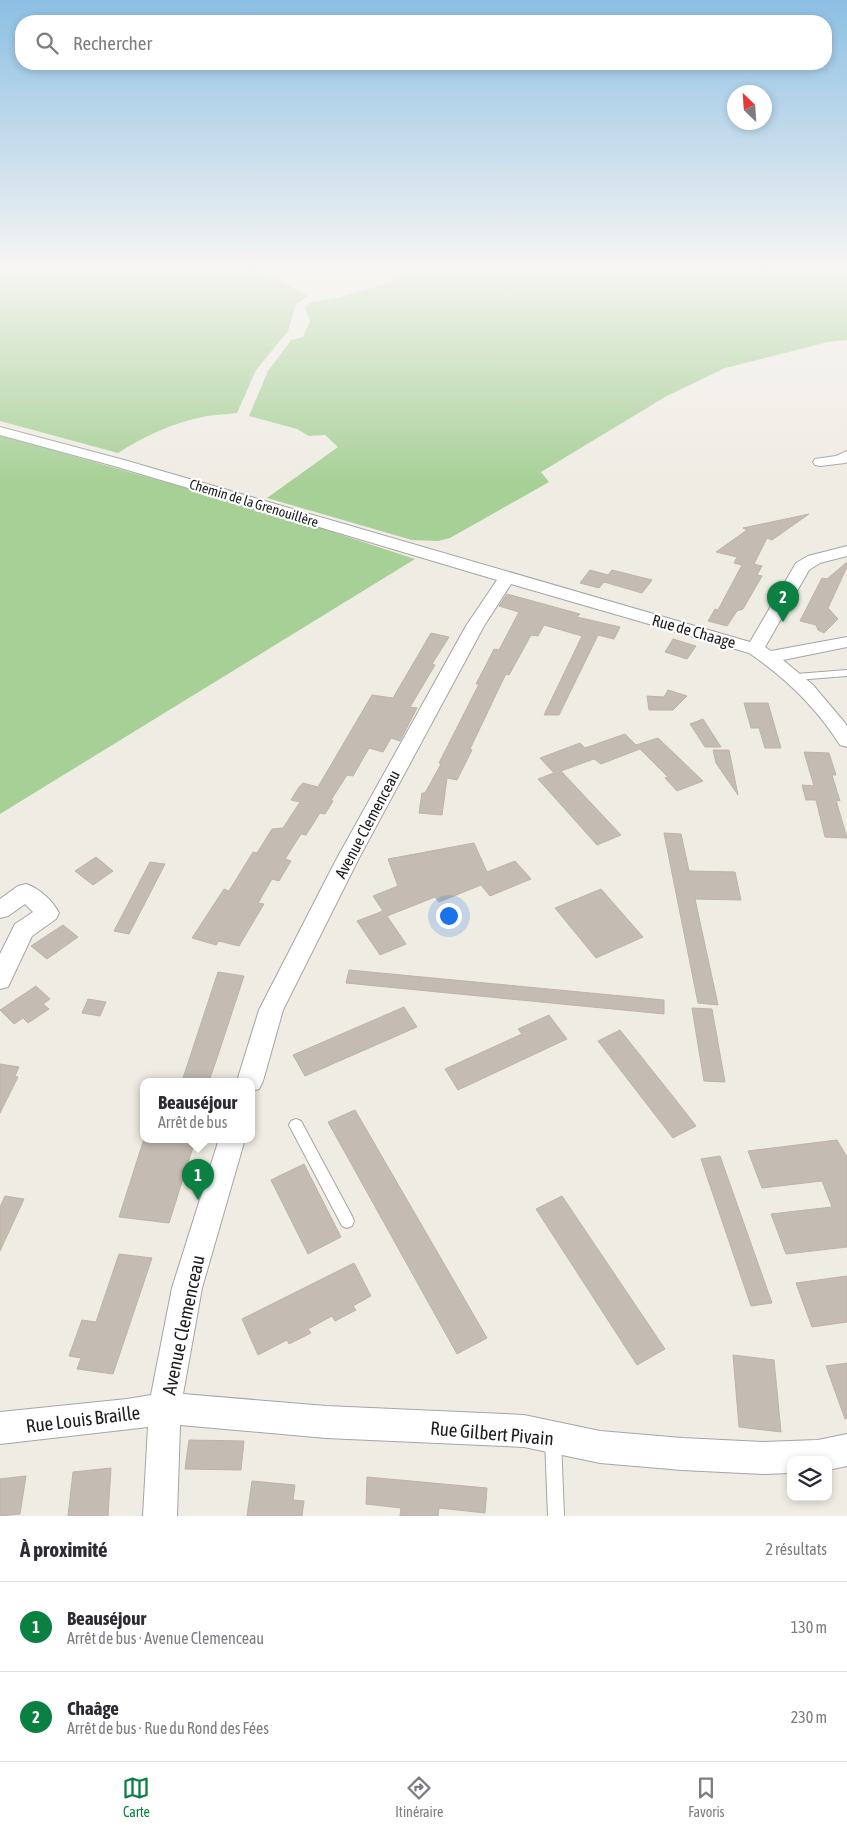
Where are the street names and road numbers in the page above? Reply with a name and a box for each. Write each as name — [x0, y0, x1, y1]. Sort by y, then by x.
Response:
street label: Chemin de la Grenouillère — [188, 476, 320, 530]
street label: Rue de Chaage — [650, 611, 738, 652]
street label: Avenue Clemenceau — [331, 767, 403, 881]
street label: Avenue Clemenceau — [157, 1253, 209, 1397]
street label: Rue Louis Braille — [25, 1401, 141, 1437]
street label: Rue Gilbert Pivain — [429, 1417, 555, 1449]

